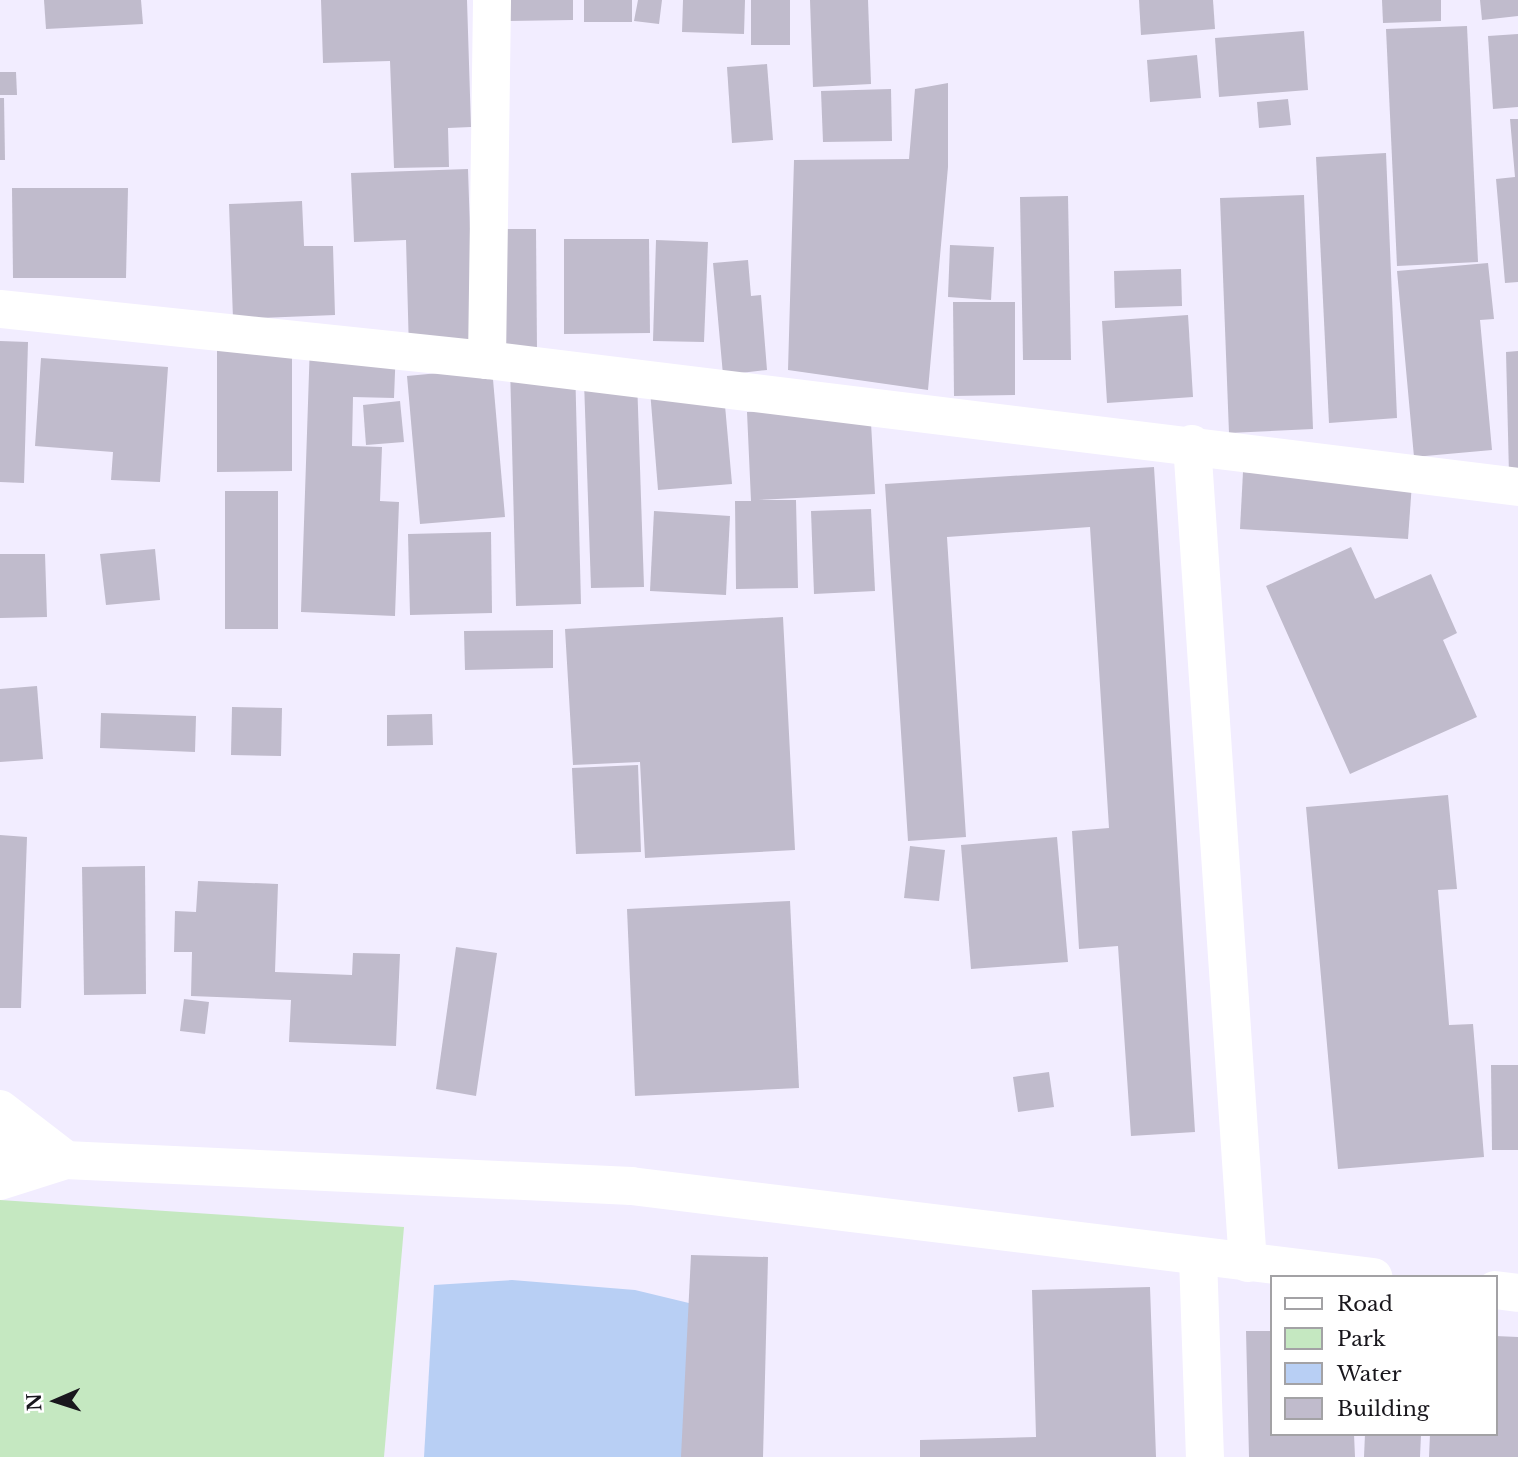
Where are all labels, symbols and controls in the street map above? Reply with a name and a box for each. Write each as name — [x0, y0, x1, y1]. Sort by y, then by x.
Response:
legend — [1270, 1275, 1497, 1436]
text: Road — [1337, 1291, 1393, 1317]
text: Park — [1337, 1326, 1386, 1352]
text: Water — [1337, 1361, 1401, 1387]
north arrow — [21, 1366, 91, 1436]
text: N — [23, 1393, 46, 1412]
text: Building — [1337, 1396, 1429, 1422]

